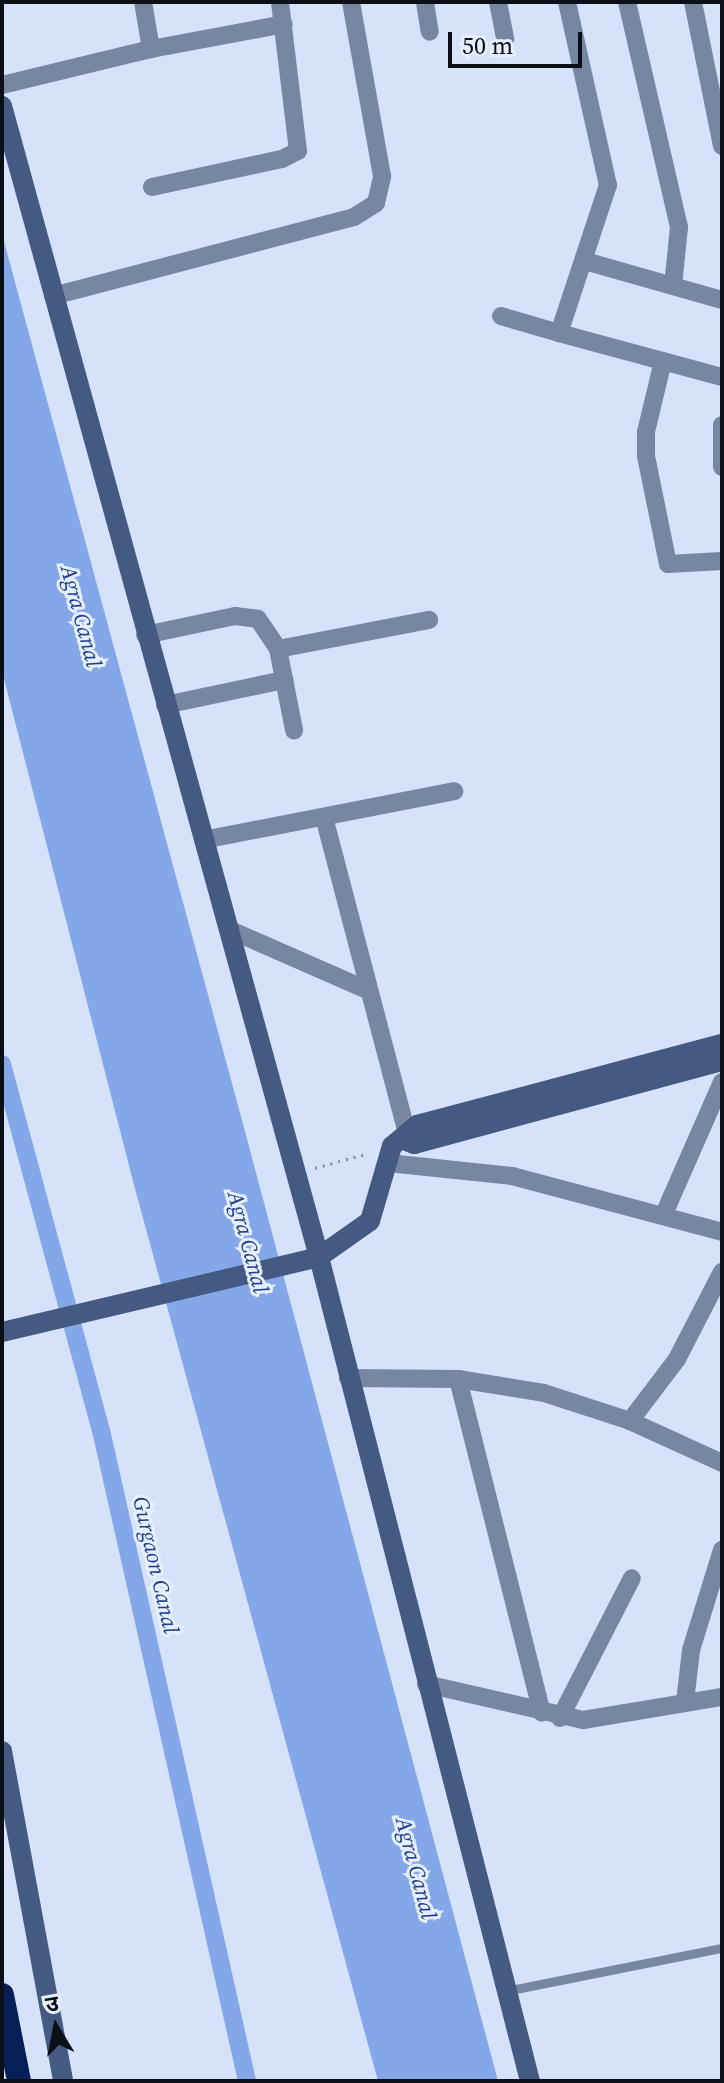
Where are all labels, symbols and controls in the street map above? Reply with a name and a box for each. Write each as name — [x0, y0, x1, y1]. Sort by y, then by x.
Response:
scale bar — [452, 16, 586, 66]
text: 50 m — [462, 29, 513, 62]
water label: Agra Canal — [55, 562, 107, 670]
water label: Agra Canal — [222, 1188, 274, 1296]
water label: Gurgaon Canal — [127, 1494, 185, 1636]
water label: Agra Canal — [390, 1814, 442, 1922]
north arrow — [16, 1987, 96, 2067]
text: उ — [43, 1987, 61, 2019]

